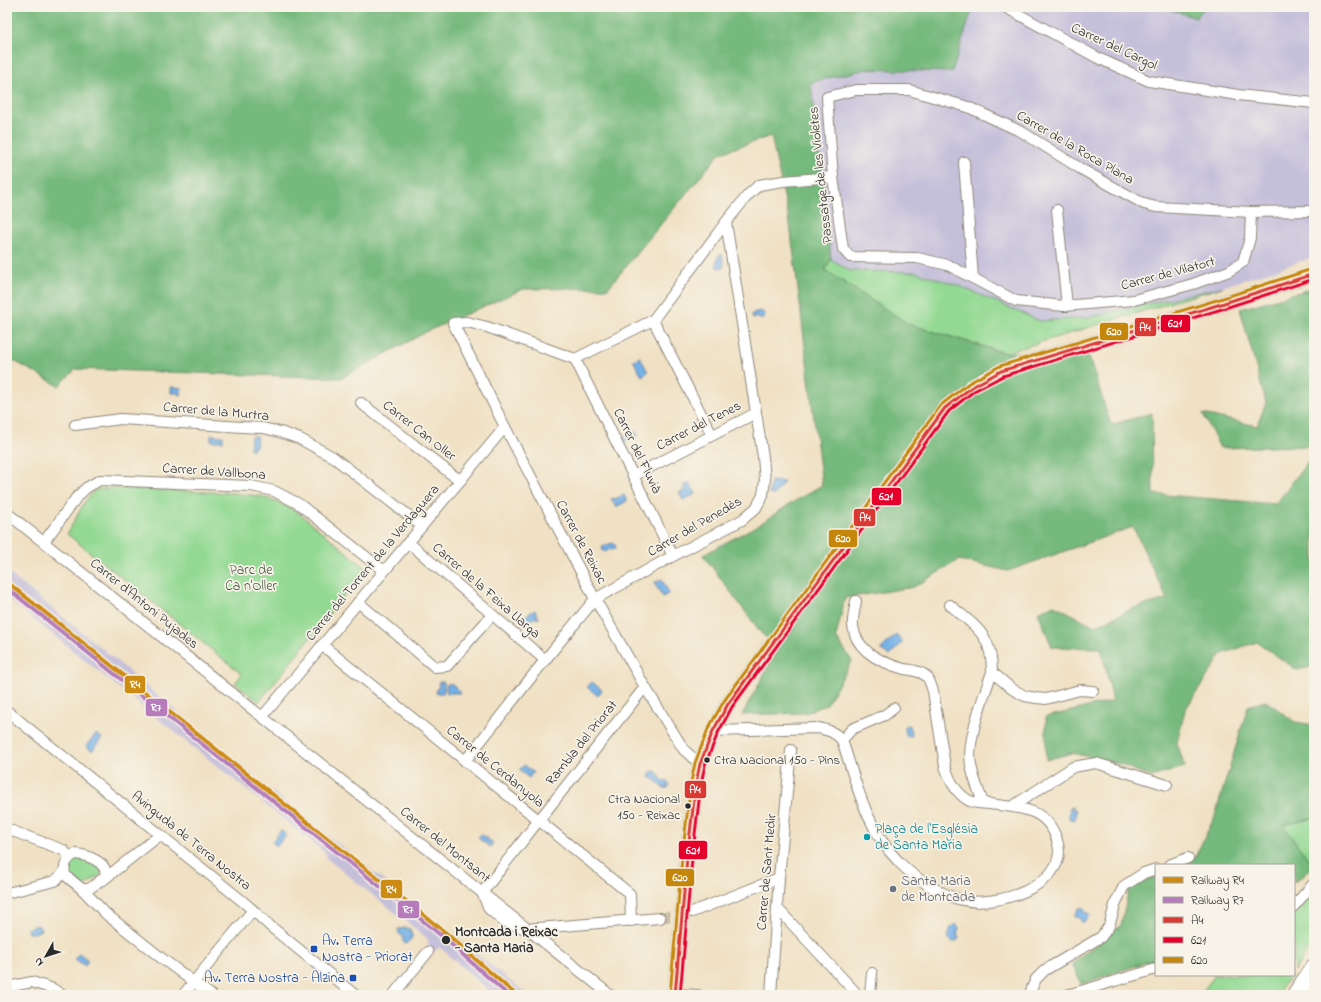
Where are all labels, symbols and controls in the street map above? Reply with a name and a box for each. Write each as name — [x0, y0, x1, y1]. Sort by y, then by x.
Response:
street label: Carrer del Cargol — [1067, 18, 1161, 77]
street label: Passatge de les Violetes — [803, 105, 840, 245]
street label: Carrer de la Roca Plana — [1012, 106, 1138, 190]
street label: Carrer de Vilatort — [1119, 251, 1218, 297]
line badge: 621 — [1160, 314, 1191, 333]
text: 621 — [1167, 316, 1182, 332]
line badge: A4 — [1134, 317, 1157, 337]
text: A4 — [1139, 320, 1151, 336]
line badge: 620 — [1099, 322, 1129, 341]
text: 620 — [1105, 324, 1122, 340]
street label: Carrer Can Oller — [378, 396, 461, 467]
street label: Carrer del Tenes — [653, 396, 745, 456]
street label: Carrer de la Murtra — [162, 397, 270, 427]
street label: Carrer del Fluvià — [607, 405, 667, 497]
street label: Carrer de Vallbona — [162, 458, 266, 486]
street label: Carrer del Torrent de la Verdaguera — [301, 480, 446, 647]
line badge: 621 — [871, 487, 902, 506]
text: 621 — [878, 489, 893, 505]
street label: Carrer del Penedès — [644, 491, 746, 563]
street label: Carrer de Reixac — [550, 496, 612, 588]
line badge: A4 — [853, 508, 876, 527]
text: A4 — [859, 510, 871, 526]
line badge: 620 — [828, 529, 858, 548]
text: 620 — [834, 531, 851, 547]
street label: Carrer de la Feixa Llarga — [427, 538, 545, 645]
street label: Carrer d'Antoni Pujades — [85, 553, 203, 655]
park label: Parc de Ca n'Oller — [225, 560, 277, 597]
line badge: R4 — [124, 675, 146, 694]
text: R4 — [129, 677, 141, 693]
street label: Rambla del Priorat — [541, 696, 623, 790]
line badge: R7 — [145, 698, 168, 717]
text: R7 — [150, 700, 162, 716]
street label: Carrer de Cerdanyola — [441, 721, 549, 814]
place label: Ctra Nacional 150 - Pins — [714, 751, 840, 770]
marker: Ctra Nacional 150 - Pins — [702, 755, 712, 765]
line badge: A4 — [684, 780, 707, 799]
text: A4 — [689, 782, 701, 798]
street label: Avinguda de Terra Nostra — [126, 786, 255, 897]
place label: Ctra Nacional 150 - Reixac — [608, 790, 680, 825]
marker: Ctra Nacional 150 - Reixac — [683, 801, 693, 811]
street label: Carrer del Montsant — [395, 802, 495, 888]
street label: Carrer de Sant Medir — [751, 812, 783, 931]
place label: Plaça de l'Església de Santa Maria — [875, 819, 978, 856]
marker: Plaça de l'Església de Santa Maria — [862, 832, 872, 842]
line badge: 621 — [678, 840, 708, 860]
text: 621 — [685, 843, 700, 859]
legend — [1155, 864, 1295, 976]
line badge: 620 — [665, 868, 695, 887]
text: 620 — [671, 870, 688, 886]
place label: Santa Maria de Montcada — [901, 871, 975, 908]
text: Railway R4 — [1191, 872, 1244, 891]
line badge: R4 — [380, 879, 403, 899]
text: R4 — [385, 882, 397, 898]
marker: Santa Maria de Montcada — [888, 884, 898, 894]
text: Railway R7 — [1191, 892, 1244, 911]
line badge: R7 — [397, 900, 420, 919]
text: R7 — [402, 902, 414, 918]
text: A4 — [1191, 912, 1203, 930]
place label: Montcada i Reixac - Santa Maria — [454, 922, 558, 959]
place label: Av. Terra Nostra - Priorat — [322, 931, 413, 968]
text: 621 — [1191, 932, 1206, 950]
marker: Montcada i Reixac - Santa Maria — [440, 934, 452, 946]
north arrow — [26, 936, 66, 976]
marker: Av. Terra Nostra - Priorat — [309, 944, 319, 954]
text: 620 — [1191, 952, 1207, 970]
text: N — [30, 954, 48, 970]
place label: Av. Terra Nostra - Alzina — [204, 968, 345, 989]
marker: Av. Terra Nostra - Alzina — [348, 973, 358, 983]

